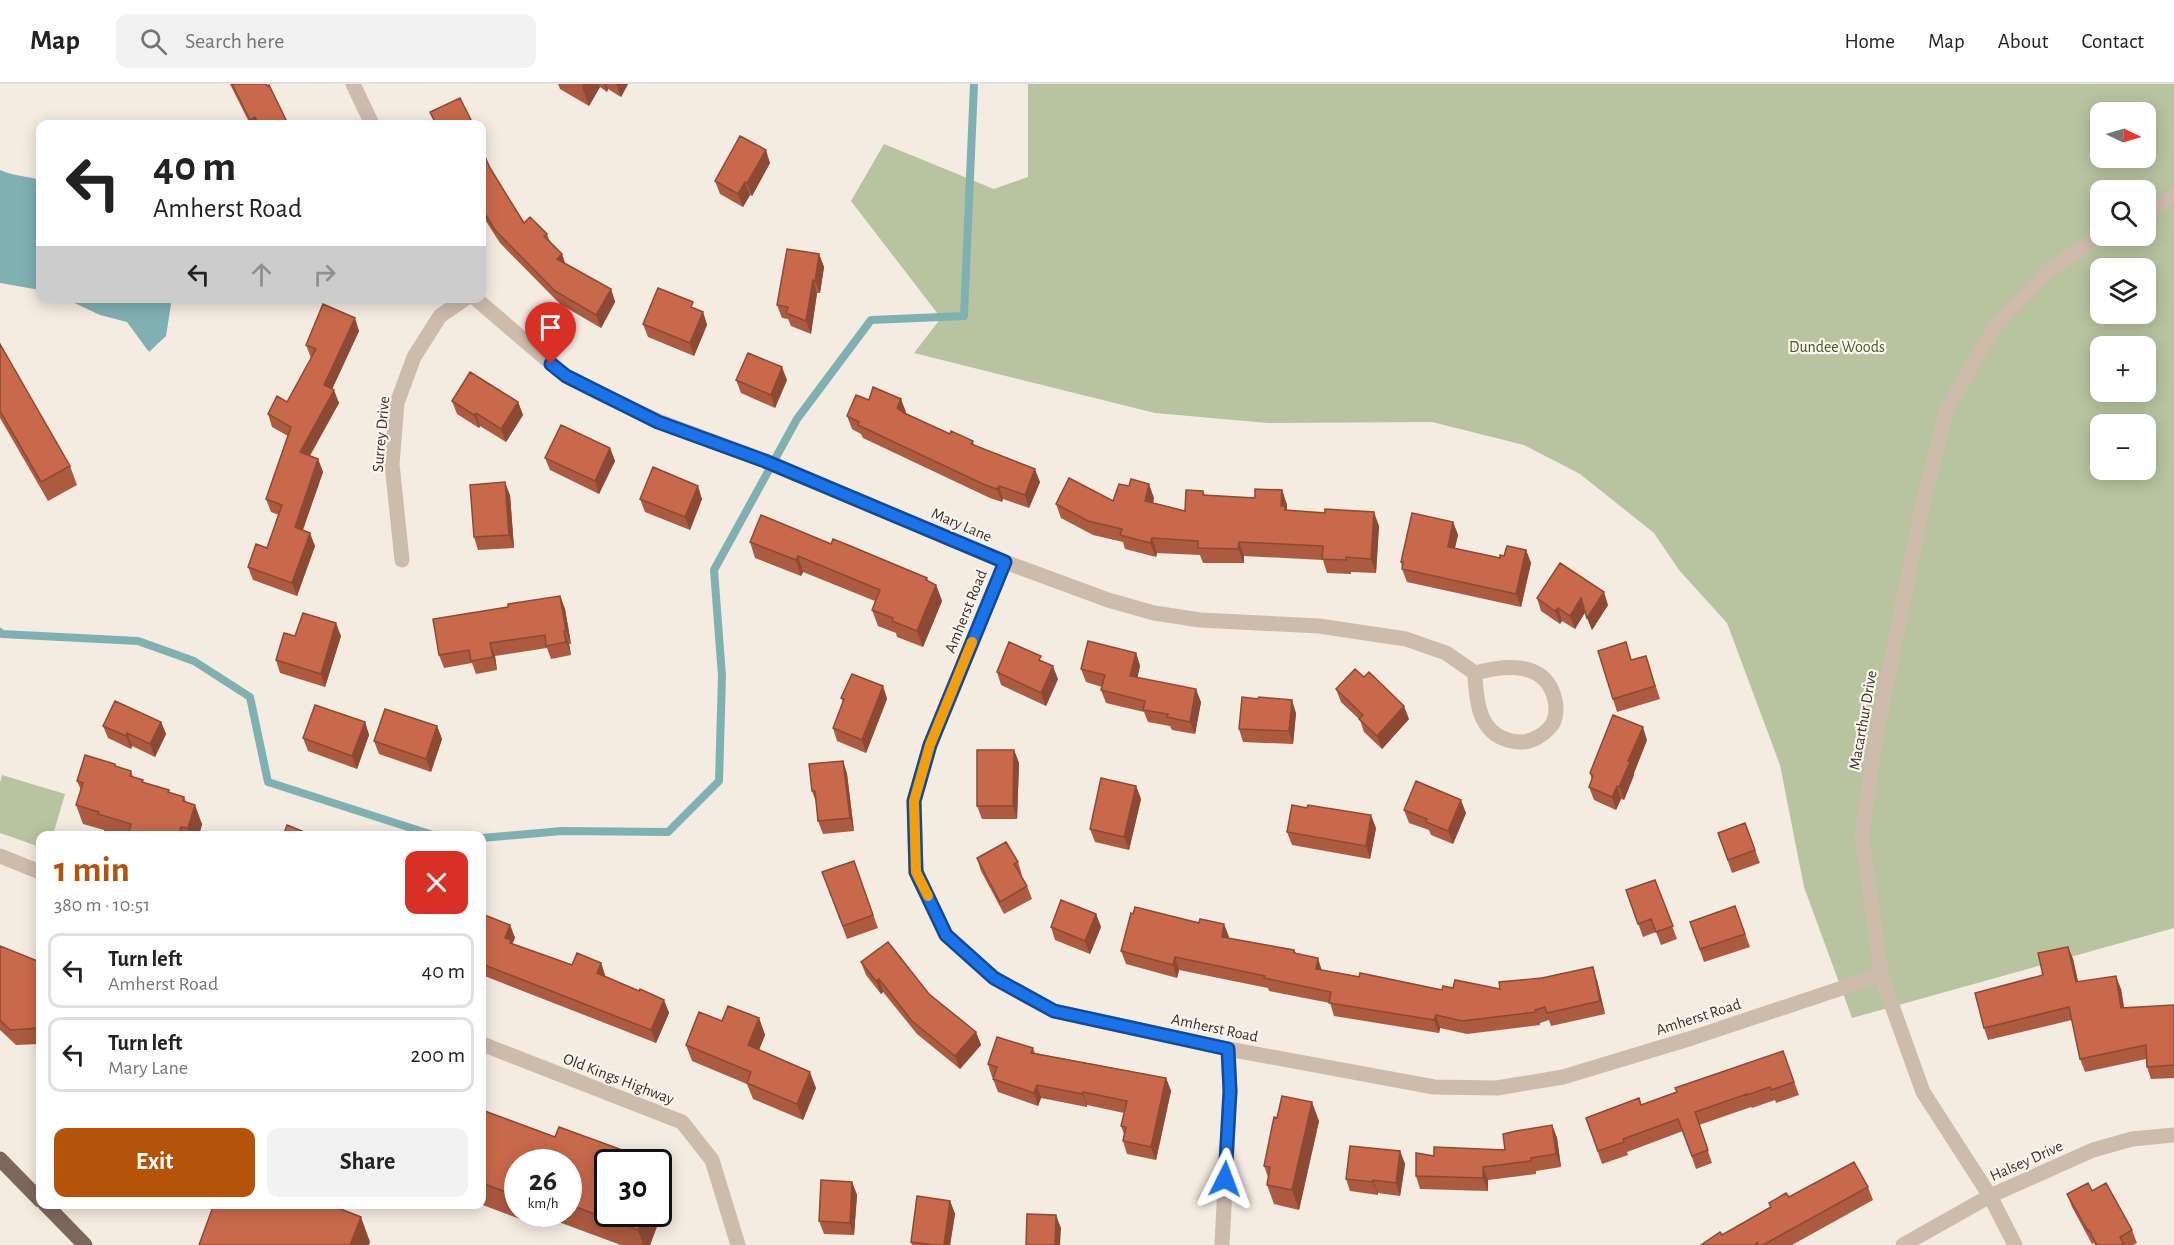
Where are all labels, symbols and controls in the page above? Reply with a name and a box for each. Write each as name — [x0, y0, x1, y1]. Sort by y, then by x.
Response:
search box — [116, 14, 536, 68]
icon: search — [137, 25, 170, 58]
text: Map — [30, 27, 80, 55]
text: Search here — [185, 30, 284, 52]
text: Home — [1844, 31, 1895, 52]
text: Map — [1928, 31, 1965, 52]
text: About — [1998, 31, 2048, 52]
text: Contact — [2081, 31, 2144, 52]
north arrow — [2090, 102, 2156, 168]
map controls — [2090, 102, 2156, 480]
icon: left — [54, 144, 132, 222]
text: 40 m — [153, 146, 236, 188]
button: search — [2090, 180, 2156, 246]
text: Amherst Road — [153, 195, 302, 222]
icon: left — [182, 258, 215, 291]
icon: ahead — [245, 258, 278, 291]
icon: right — [308, 258, 341, 291]
button: layers — [2090, 258, 2156, 324]
pin — [525, 302, 576, 364]
icon: arrive — [534, 311, 567, 344]
button: + — [2090, 336, 2156, 402]
park label: Dundee Woods — [1789, 339, 1885, 355]
street label: Surrey Drive — [370, 396, 393, 473]
button: − — [2090, 414, 2156, 480]
street label: Mary Lane — [929, 505, 994, 546]
street label: Amherst Road — [942, 567, 990, 655]
street label: Macarthur Drive — [1846, 669, 1880, 771]
button: close — [405, 851, 468, 914]
text: 1 min — [54, 852, 130, 888]
text: 380 m · 10:51 — [54, 895, 150, 915]
text: Turn left — [108, 948, 182, 970]
icon: left — [57, 954, 90, 987]
text: 40 m — [422, 960, 465, 982]
text: Amherst Road — [108, 974, 218, 994]
street label: Amherst Road — [1654, 996, 1743, 1038]
street label: Amherst Road — [1170, 1011, 1260, 1045]
text: Turn left — [108, 1032, 182, 1054]
icon: left — [57, 1038, 90, 1071]
text: 200 m — [411, 1044, 465, 1066]
street label: Old Kings Highway — [561, 1050, 676, 1108]
text: Mary Lane — [108, 1058, 188, 1078]
button: Exit — [54, 1128, 255, 1197]
button: Share — [267, 1128, 468, 1197]
street label: Halsey Drive — [1988, 1138, 2066, 1185]
position arrow — [1193, 1147, 1257, 1211]
speed limit sign: 30 — [594, 1149, 672, 1227]
text: 26 — [529, 1166, 557, 1196]
text: km/h — [528, 1196, 558, 1211]

